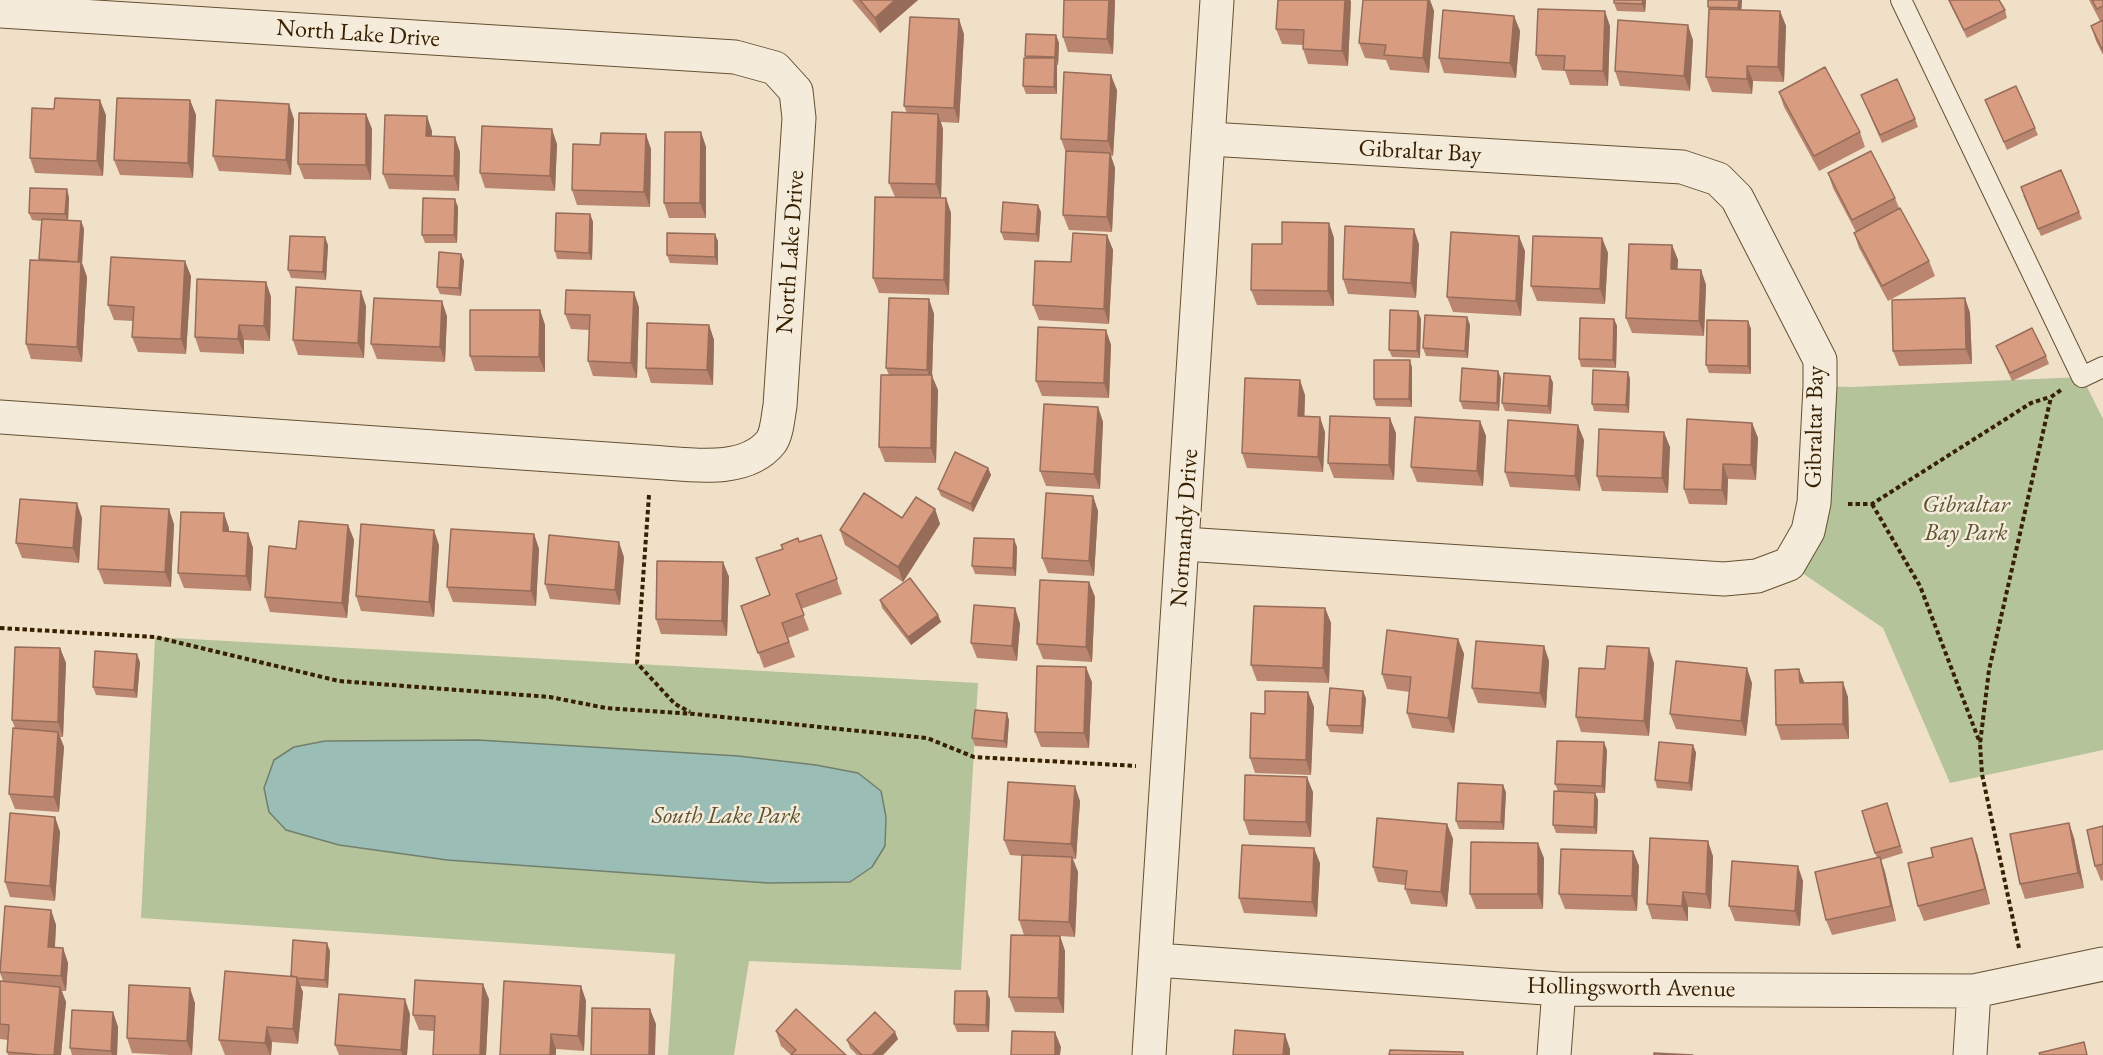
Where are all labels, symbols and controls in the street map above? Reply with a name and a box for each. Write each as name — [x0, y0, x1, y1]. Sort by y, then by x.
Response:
street label: North Lake Drive — [275, 14, 441, 54]
street label: Gibraltar Bay — [1358, 134, 1482, 170]
street label: North Lake Drive — [771, 169, 811, 335]
street label: Gibraltar Bay — [1800, 365, 1830, 489]
street label: Normandy Drive — [1165, 448, 1205, 608]
park label: Gibraltar Bay Park — [1922, 491, 2010, 547]
park label: South Lake Park — [652, 802, 800, 830]
street label: Hollingsworth Avenue — [1526, 972, 1736, 1004]

